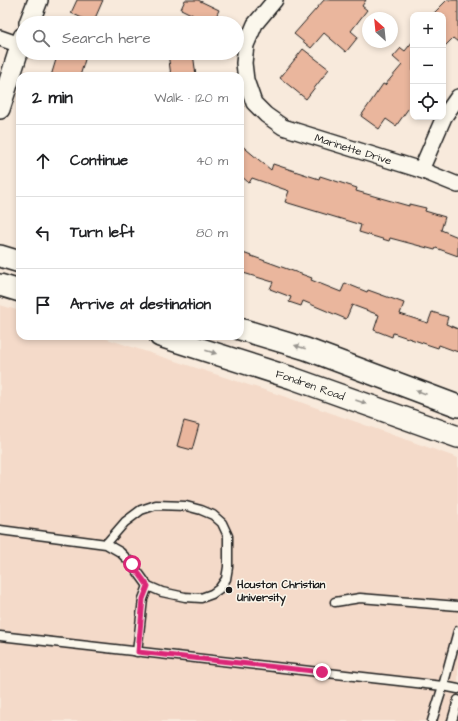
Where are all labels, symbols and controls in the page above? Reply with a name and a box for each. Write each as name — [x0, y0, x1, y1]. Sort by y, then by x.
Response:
north arrow — [362, 12, 398, 48]
map controls — [410, 12, 446, 120]
button: + — [410, 12, 446, 48]
search box — [16, 16, 244, 60]
icon: search — [30, 27, 52, 49]
text: Search here — [62, 28, 151, 49]
button: − — [410, 48, 446, 84]
button: locate — [410, 84, 446, 120]
text: 2 min — [32, 86, 73, 110]
text: Walk · 120 m — [154, 89, 228, 107]
street label: Marinette Drive — [313, 130, 393, 168]
icon: ahead — [32, 150, 54, 172]
text: Continue — [70, 150, 128, 171]
text: 40 m — [196, 152, 228, 170]
icon: left — [32, 222, 54, 244]
text: Turn left — [70, 222, 134, 243]
text: 80 m — [196, 224, 228, 242]
icon: arrive — [32, 294, 54, 316]
text: Arrive at destination — [70, 294, 211, 315]
one-way arrow — [293, 344, 305, 350]
one-way arrow — [205, 349, 217, 355]
street label: Fondren Road — [274, 366, 347, 404]
one-way arrow — [415, 389, 427, 395]
one-way arrow — [355, 400, 367, 406]
route start — [123, 555, 141, 573]
place label: Houston Christian University — [236, 577, 326, 607]
marker: Houston Christian University — [224, 585, 234, 595]
route end — [313, 663, 331, 681]

